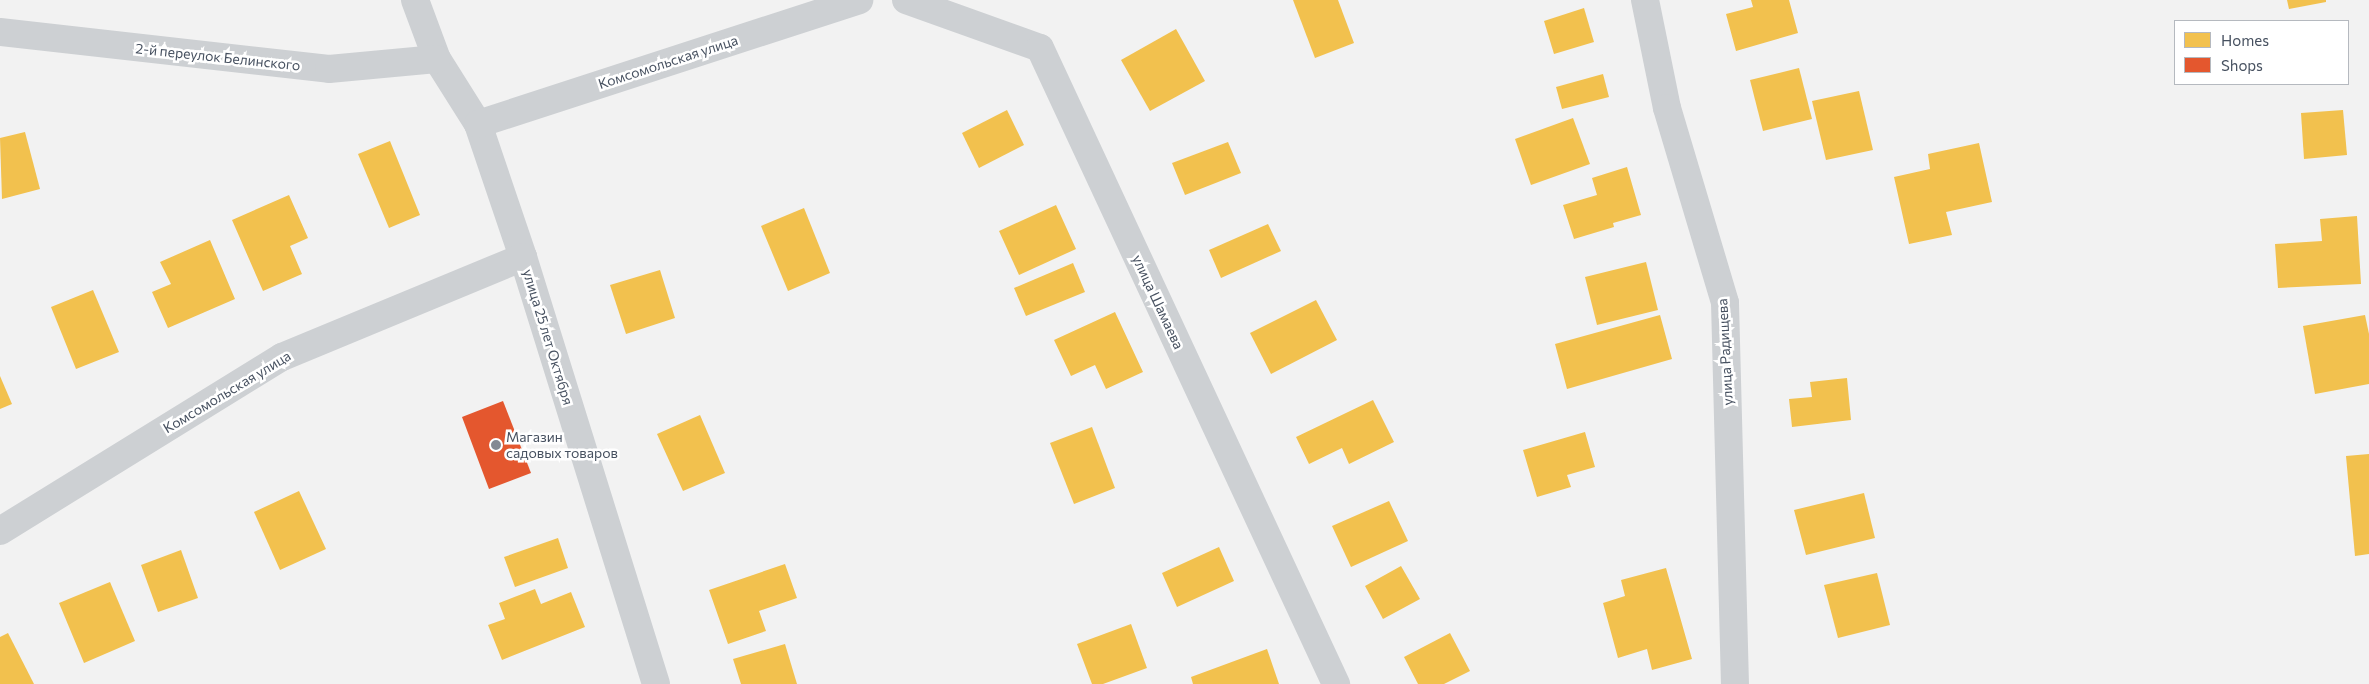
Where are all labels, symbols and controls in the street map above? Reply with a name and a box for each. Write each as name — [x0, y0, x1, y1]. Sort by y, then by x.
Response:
legend — [2174, 20, 2349, 85]
street label: Комсомольская улица — [596, 31, 740, 93]
text: Homes — [2221, 31, 2269, 49]
street label: 2-й переулок Белинского — [135, 40, 301, 74]
text: Shops — [2221, 56, 2263, 74]
street label: улица Шамаева — [1129, 252, 1187, 352]
street label: улица 25 лет Октября — [519, 267, 577, 407]
street label: улица Радищева — [1714, 298, 1736, 406]
street label: Комсомольская улица — [160, 347, 294, 437]
place label: Магазин садовых товаров — [506, 429, 618, 462]
marker: Магазин садовых товаров — [490, 439, 502, 451]

